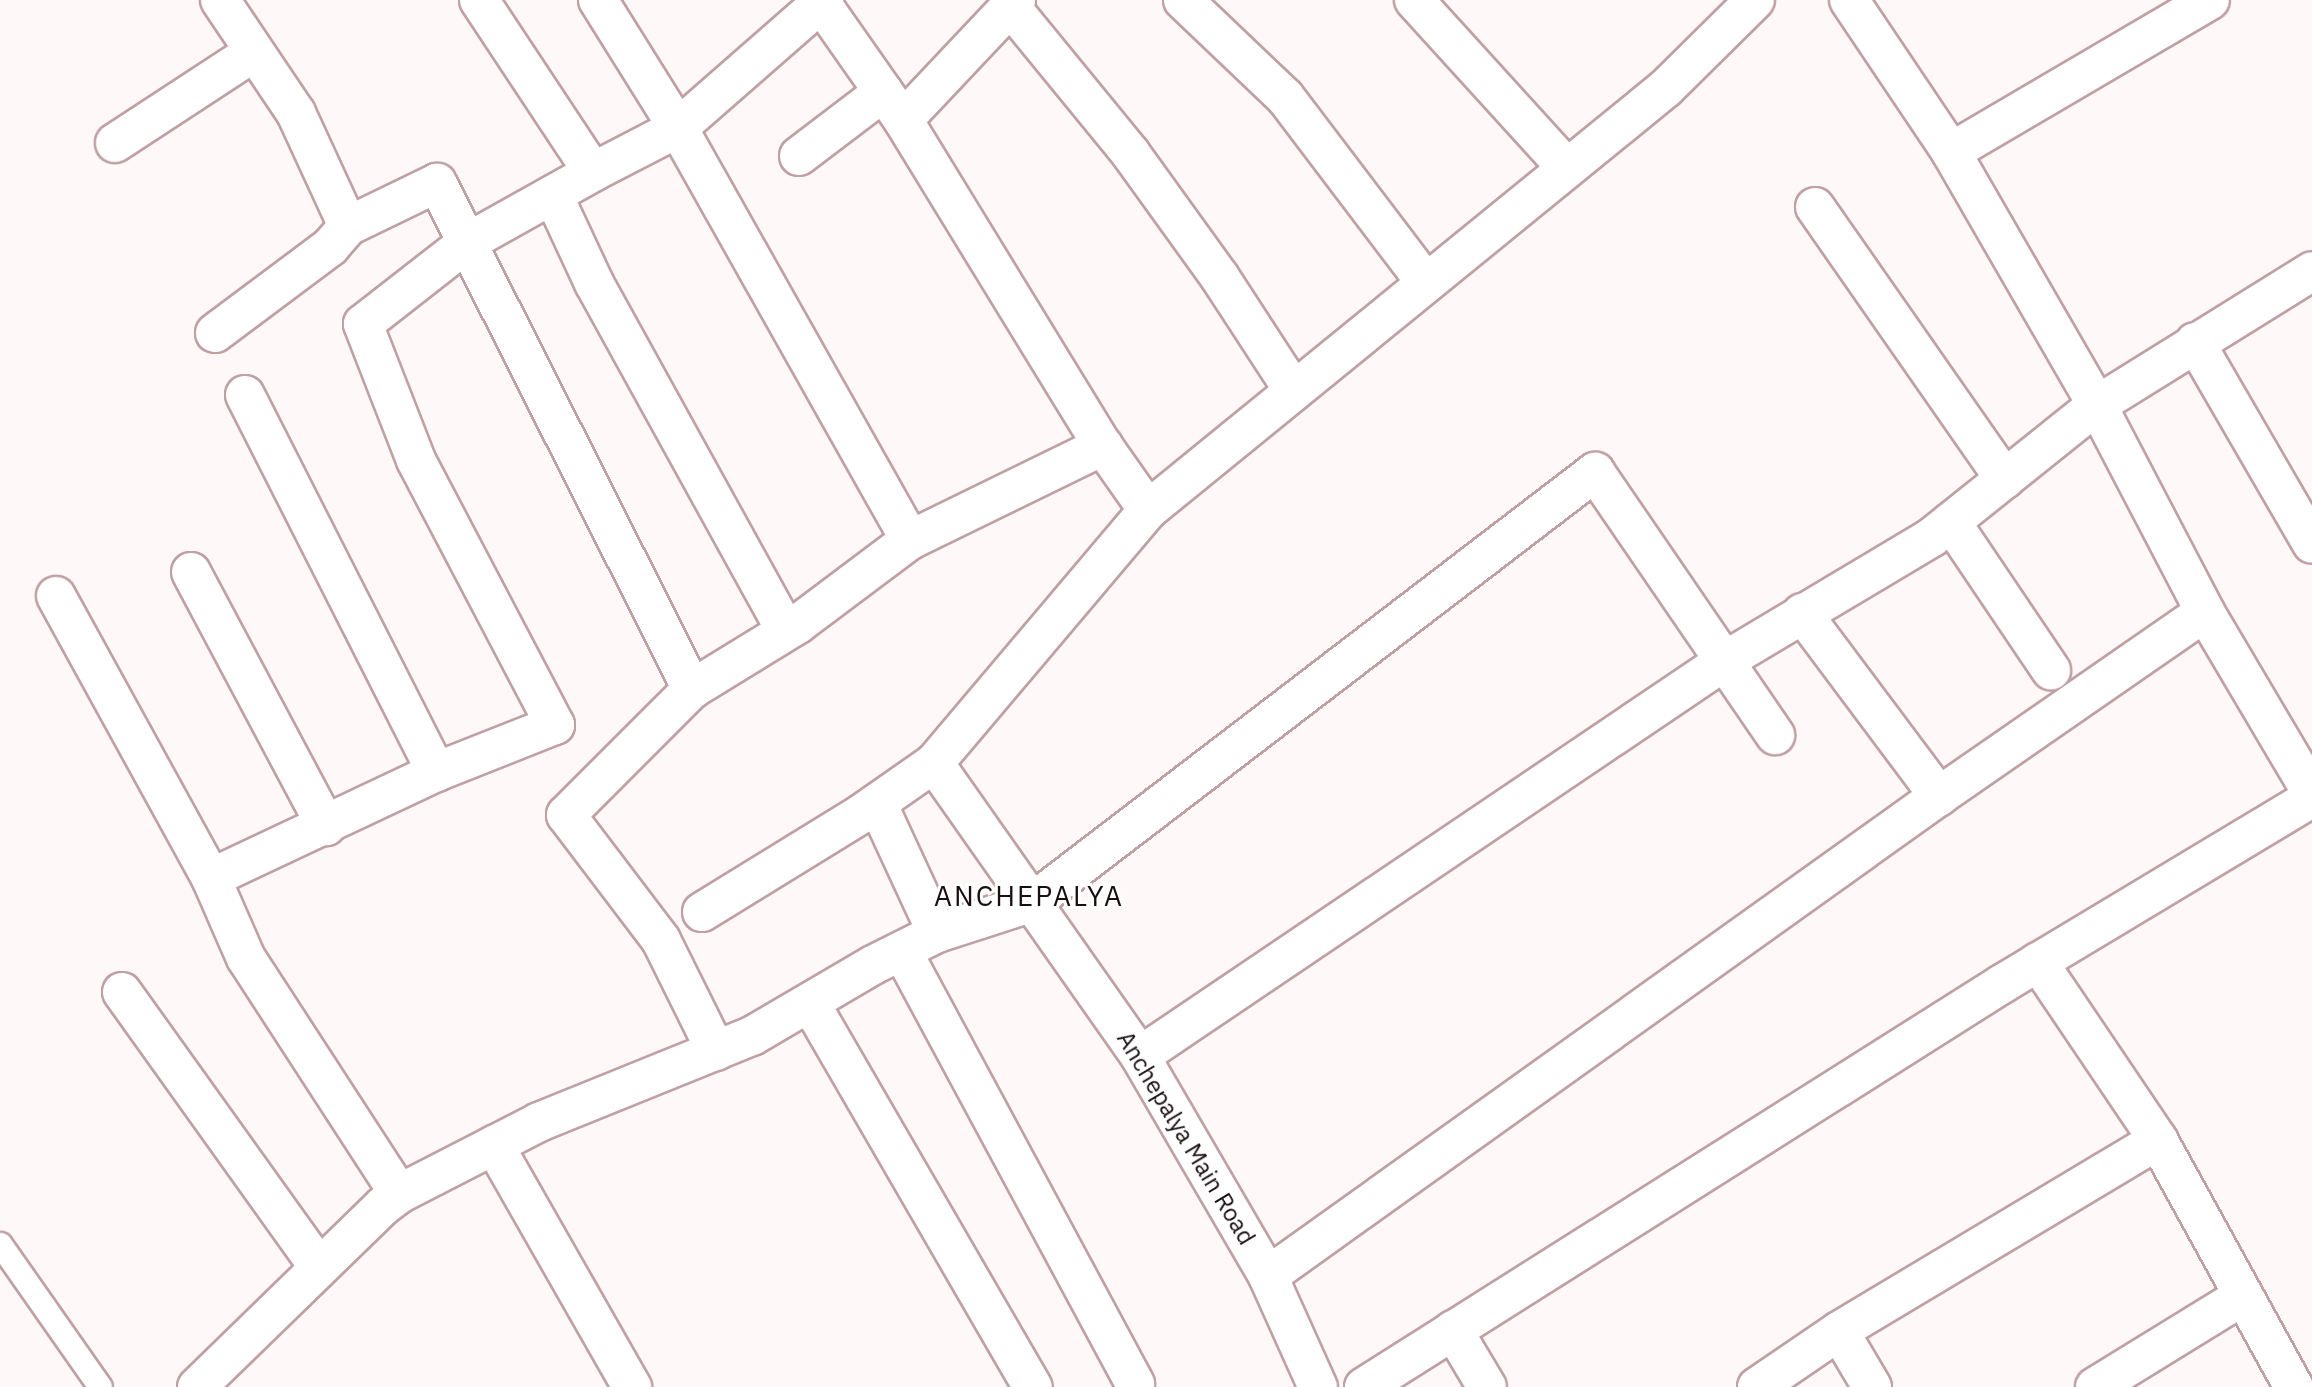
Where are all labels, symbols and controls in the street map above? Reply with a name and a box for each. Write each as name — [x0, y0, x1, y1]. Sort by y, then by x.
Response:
district label: ANCHEPALYA — [935, 879, 1123, 913]
street label: Anchepalya Main Road — [1111, 1026, 1261, 1250]

